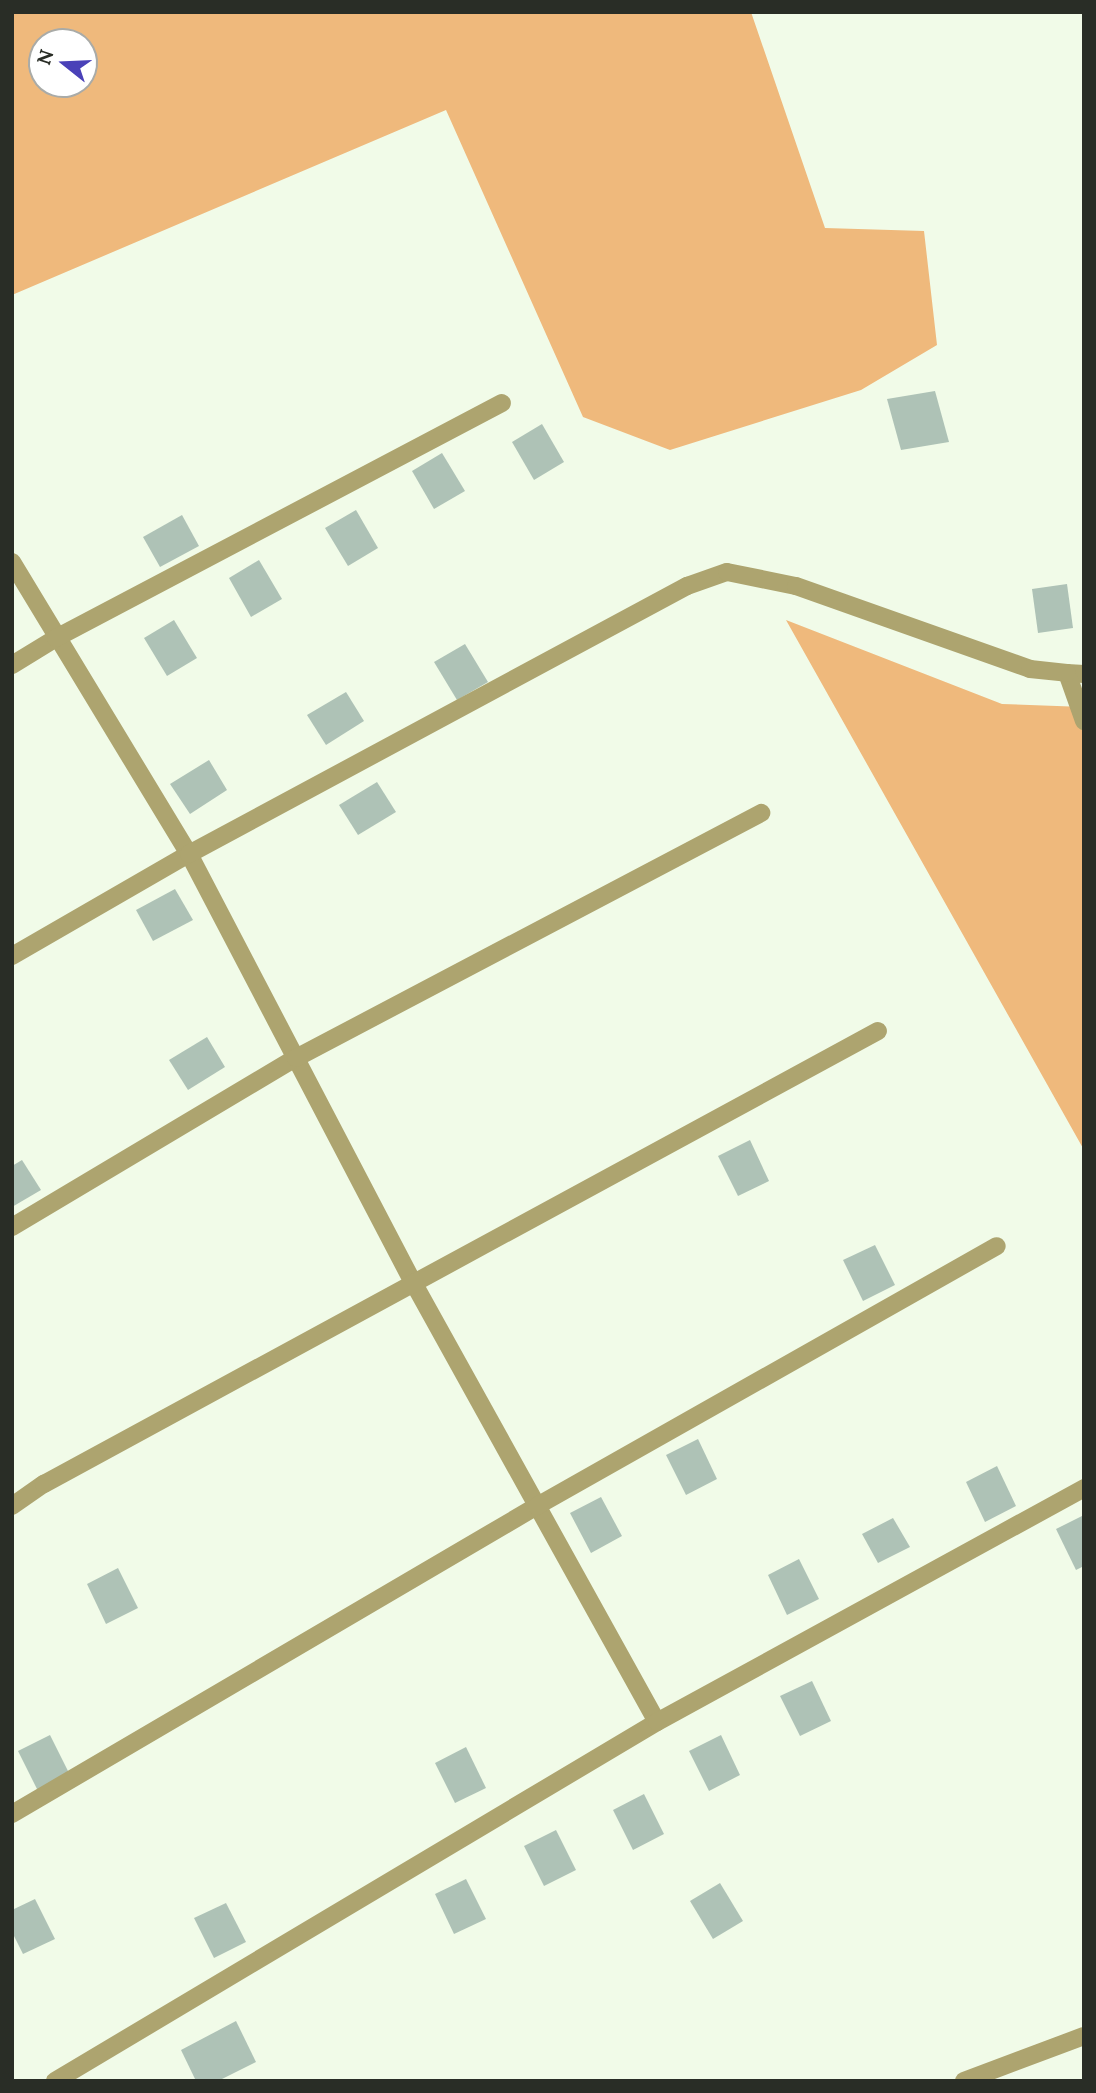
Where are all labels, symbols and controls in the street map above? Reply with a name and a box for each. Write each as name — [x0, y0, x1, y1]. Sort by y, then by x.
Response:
north arrow — [28, 28, 98, 98]
text: N — [31, 46, 59, 68]

